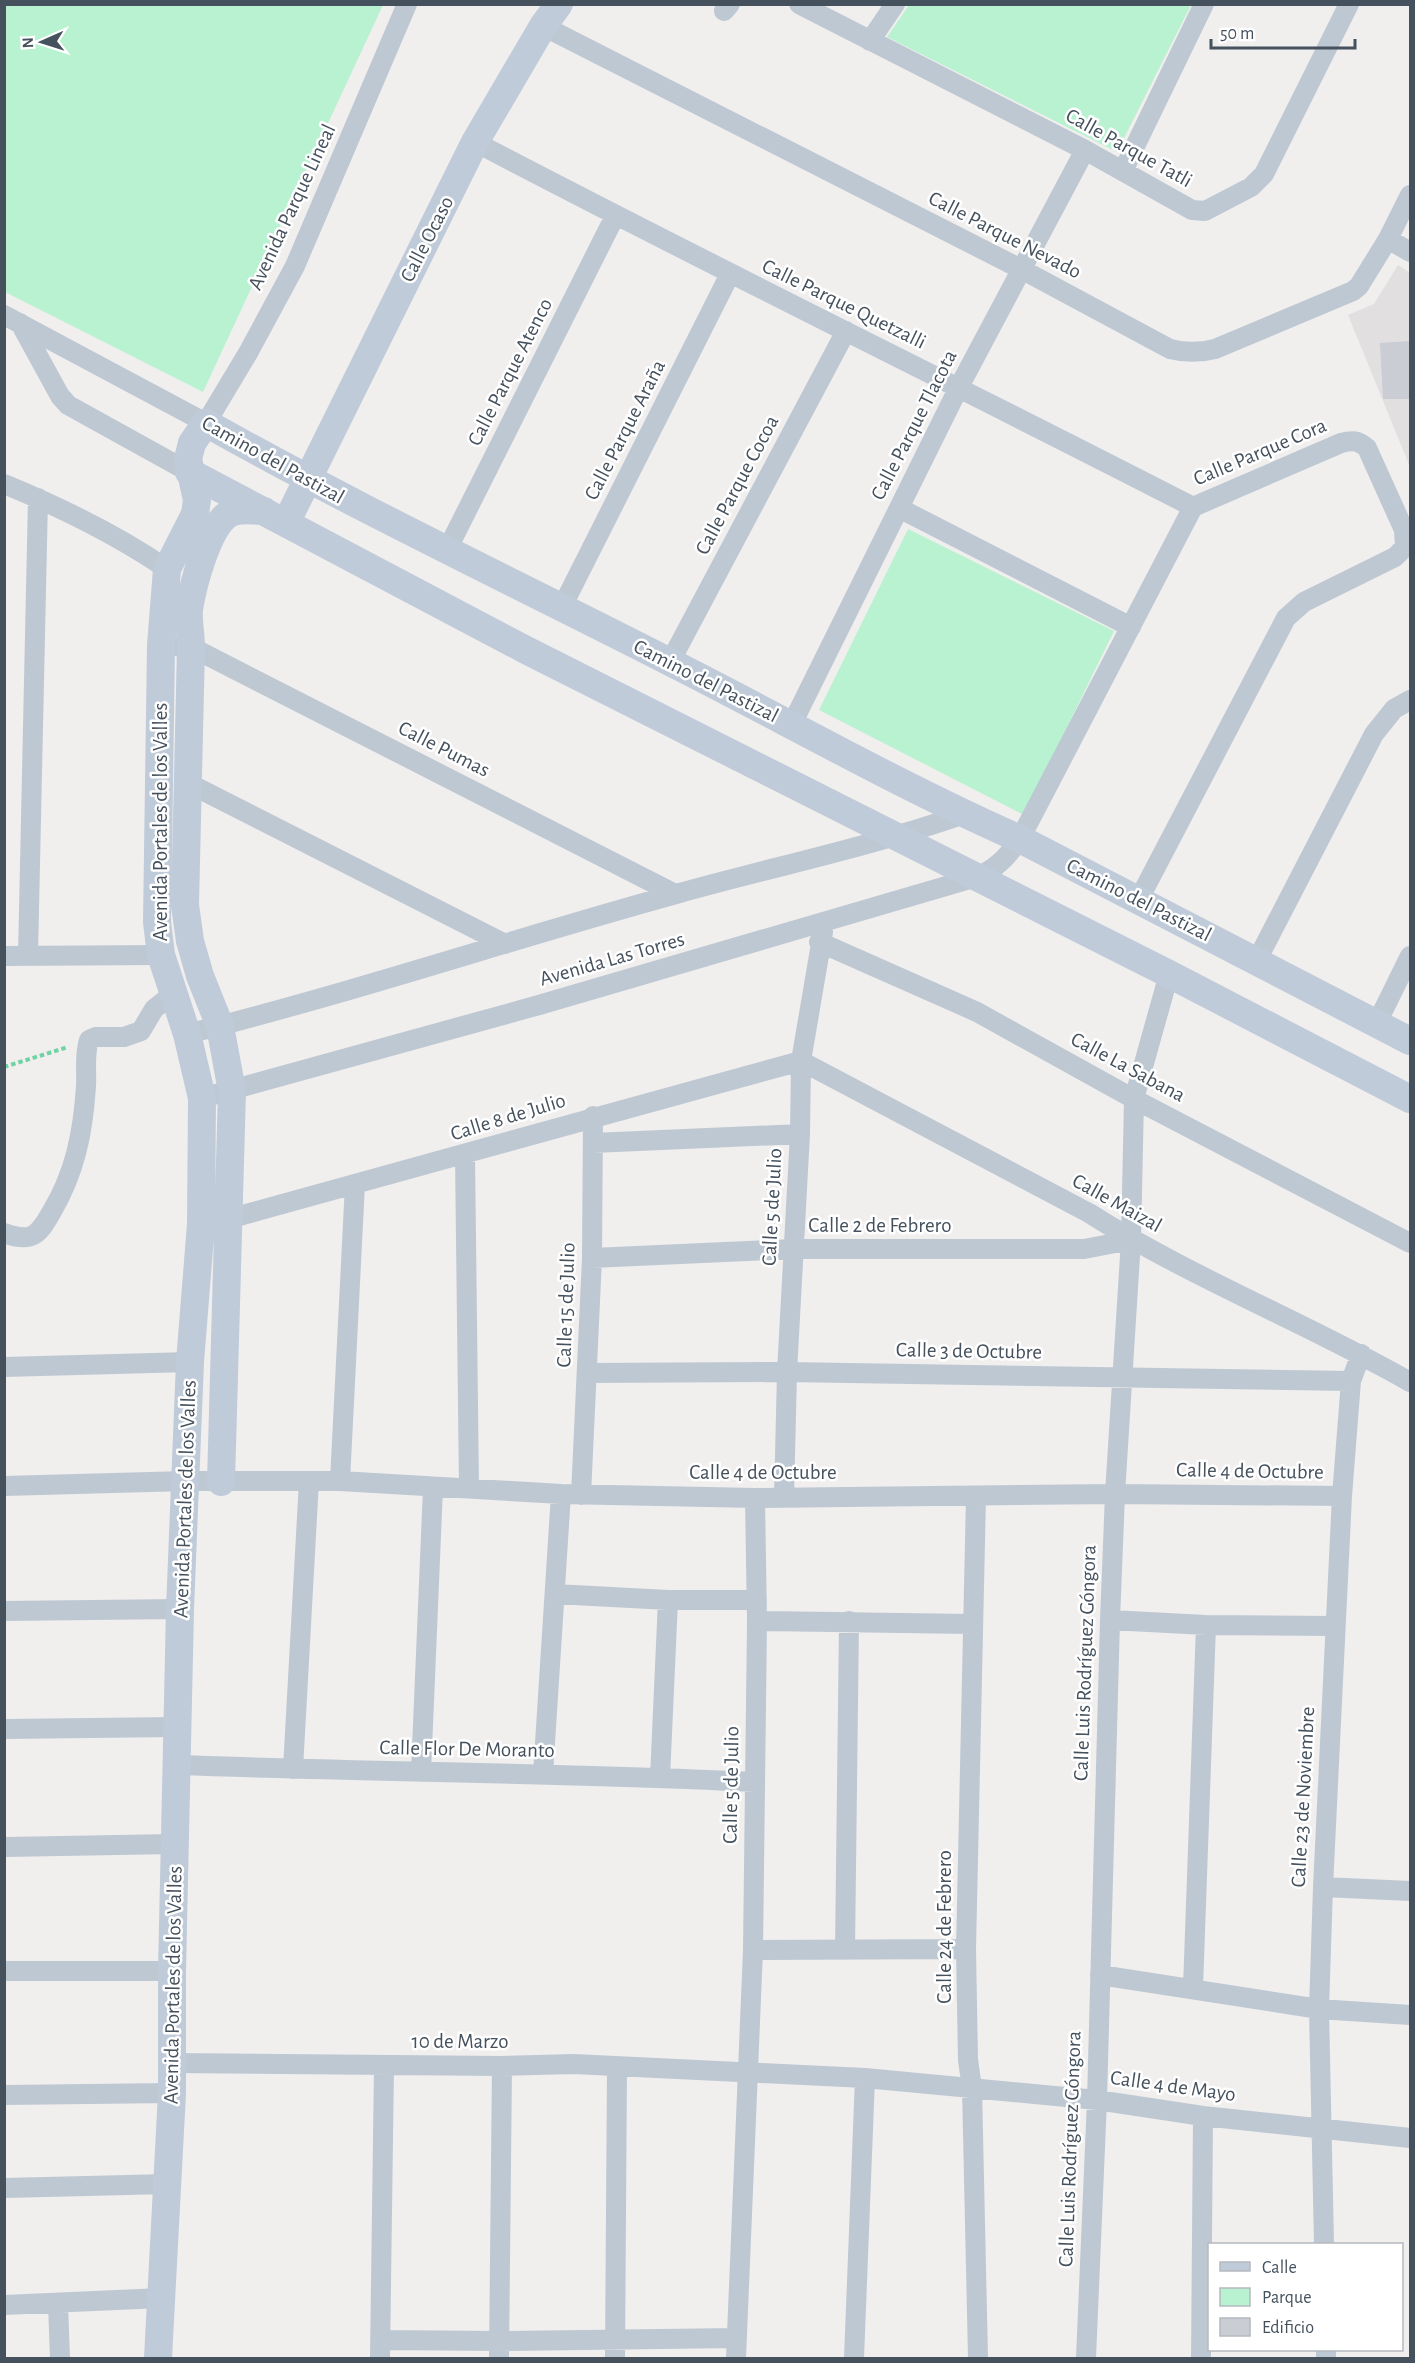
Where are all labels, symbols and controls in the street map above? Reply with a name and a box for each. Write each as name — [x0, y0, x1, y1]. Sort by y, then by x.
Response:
north arrow — [12, 12, 72, 72]
scale bar — [1211, 12, 1355, 50]
text: 50 m — [1220, 25, 1254, 43]
text: N — [20, 37, 36, 49]
street label: Calle Parque Tatli — [1062, 105, 1196, 191]
street label: Avenida Parque Lineal — [244, 121, 340, 293]
street label: Calle Parque Nevado — [925, 187, 1085, 283]
street label: Calle Ocaso — [397, 193, 457, 285]
street label: Calle Parque Quetzalli — [759, 255, 929, 353]
street label: Calle Parque Atenco — [464, 295, 556, 449]
street label: Calle Parque Tlacota — [867, 346, 961, 503]
street label: Calle Parque Araña — [581, 356, 669, 503]
street label: Camino del Pastizal — [198, 412, 348, 508]
street label: Calle Parque Cocoa — [692, 412, 783, 558]
street label: Calle Parque Cora — [1190, 414, 1330, 489]
street label: Camino del Pastizal — [630, 635, 782, 727]
street label: Avenida Portales de los Valles — [150, 703, 171, 941]
street label: Calle Pumas — [395, 717, 493, 781]
street label: Camino del Pastizal — [1063, 854, 1215, 946]
street label: Avenida Las Torres — [537, 928, 687, 990]
street label: Calle La Sabana — [1067, 1028, 1189, 1106]
street label: Calle 8 de Julio — [448, 1090, 568, 1144]
street label: Calle 5 de Julio — [758, 1148, 786, 1266]
street label: Calle Maizal — [1069, 1170, 1165, 1236]
street label: Calle 2 de Febrero — [808, 1215, 952, 1236]
street label: Calle 15 de Julio — [553, 1242, 579, 1368]
street label: Calle 3 de Octubre — [896, 1339, 1042, 1363]
street label: Avenida Portales de los Valles — [170, 1380, 200, 1618]
street label: Calle 4 de Octubre — [1176, 1459, 1324, 1483]
street label: Calle 4 de Octubre — [689, 1462, 837, 1483]
street label: Calle Luis Rodríguez Góngora — [1070, 1544, 1100, 1781]
street label: Calle 23 de Noviembre — [1288, 1706, 1318, 1888]
street label: Calle 5 de Julio — [719, 1726, 743, 1844]
street label: Calle Flor De Moranto — [379, 1737, 555, 1761]
street label: Calle 24 de Febrero — [934, 1850, 955, 2004]
street label: Avenida Portales de los Valles — [160, 1866, 186, 2104]
street label: Calle Luis Rodríguez Góngora — [1055, 2030, 1085, 2267]
street label: 10 de Marzo — [411, 2031, 509, 2052]
street label: Calle 4 de Mayo — [1109, 2067, 1237, 2105]
legend — [1208, 2243, 1403, 2351]
text: Calle — [1262, 2259, 1297, 2277]
text: Parque — [1262, 2289, 1311, 2307]
text: Edificio — [1262, 2319, 1314, 2337]

